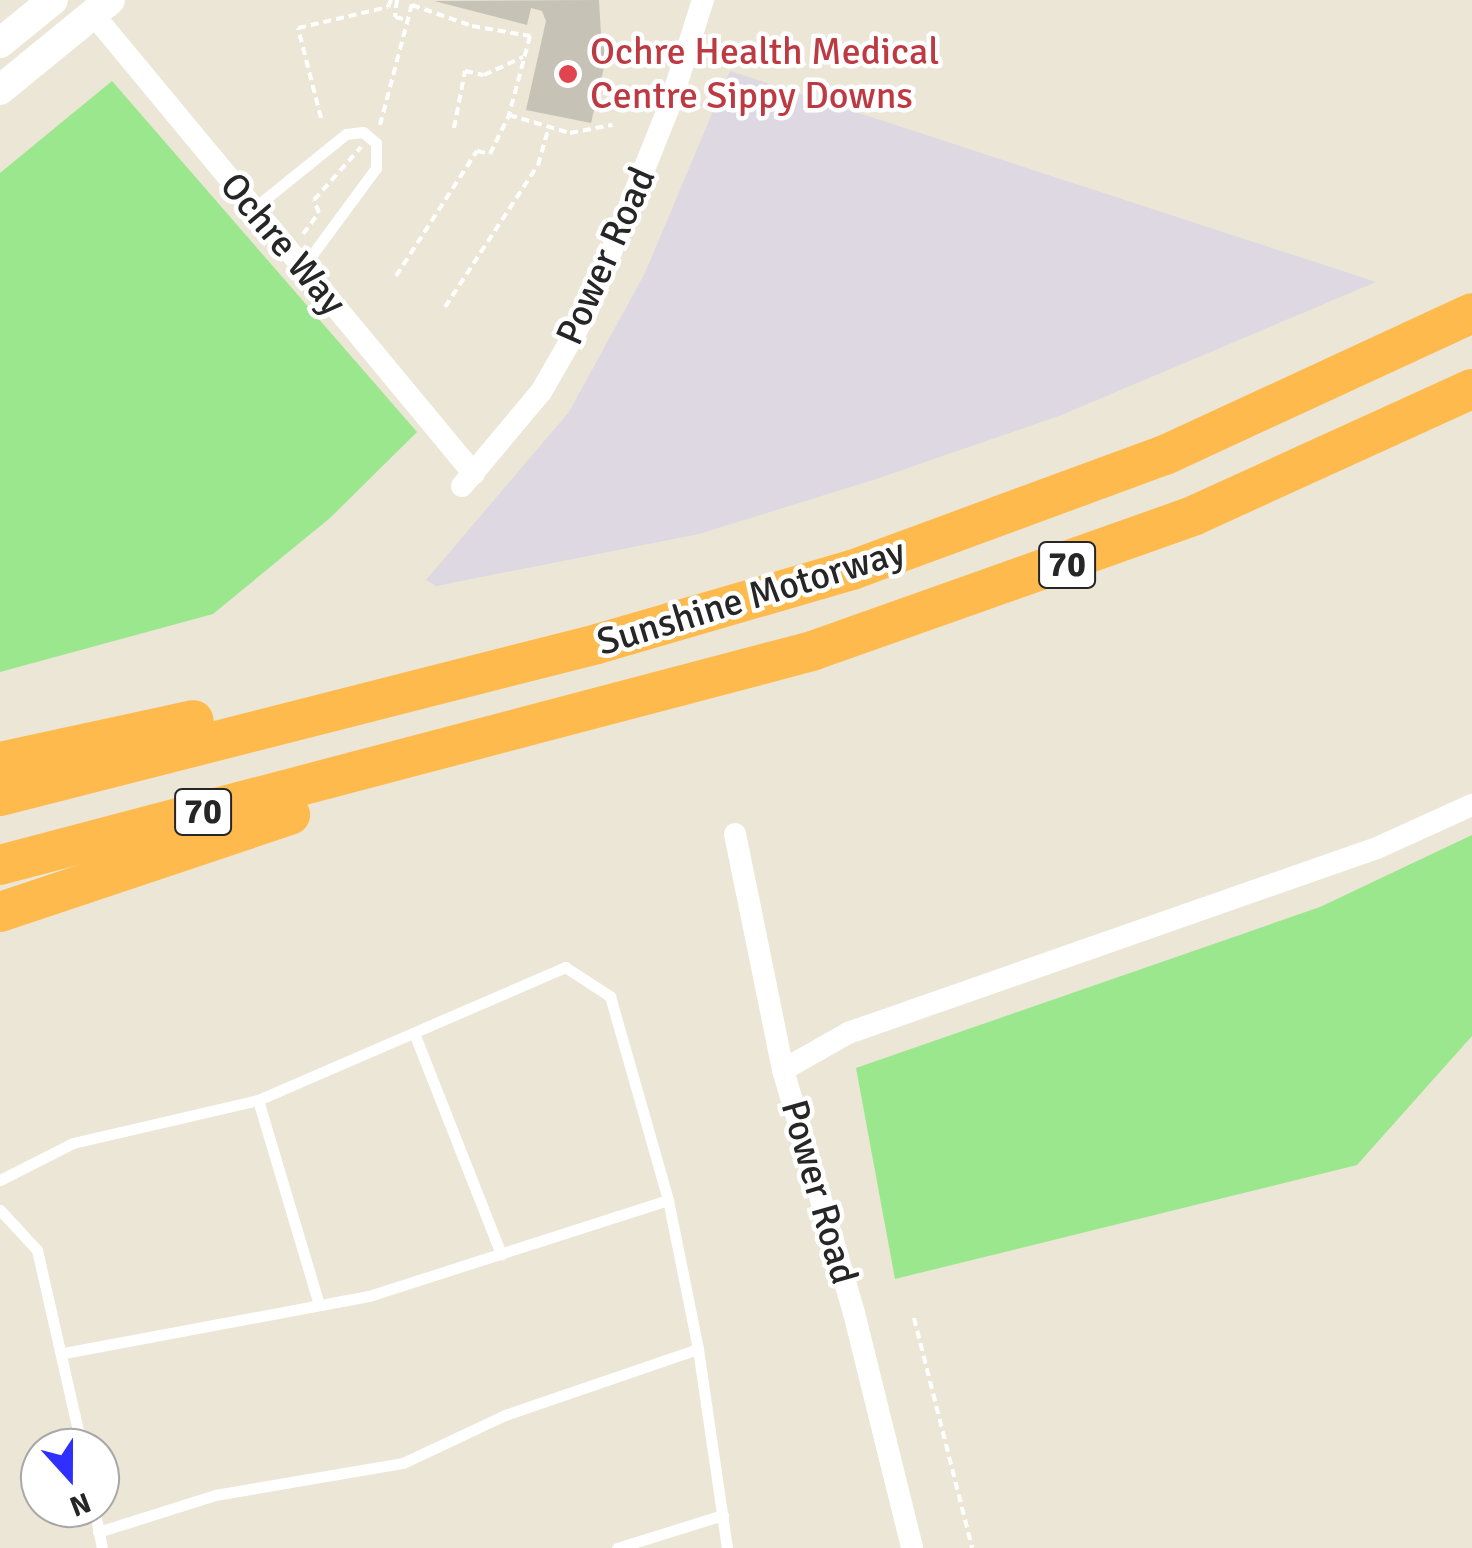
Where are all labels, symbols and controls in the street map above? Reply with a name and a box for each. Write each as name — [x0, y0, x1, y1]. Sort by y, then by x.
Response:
place label: Ochre Health Medical Centre Sippy Downs — [590, 29, 939, 118]
marker: Ochre Health Medical Centre Sippy Downs — [555, 61, 581, 87]
street label: Power Road — [547, 160, 665, 352]
street label: Ochre Way — [210, 164, 356, 324]
street label: Sunshine Motorway — [592, 528, 910, 666]
road number: 70 — [1037, 535, 1097, 595]
road number: 70 — [173, 782, 233, 842]
street label: Power Road — [771, 1095, 867, 1289]
north arrow — [20, 1428, 120, 1528]
text: N — [65, 1485, 95, 1523]

